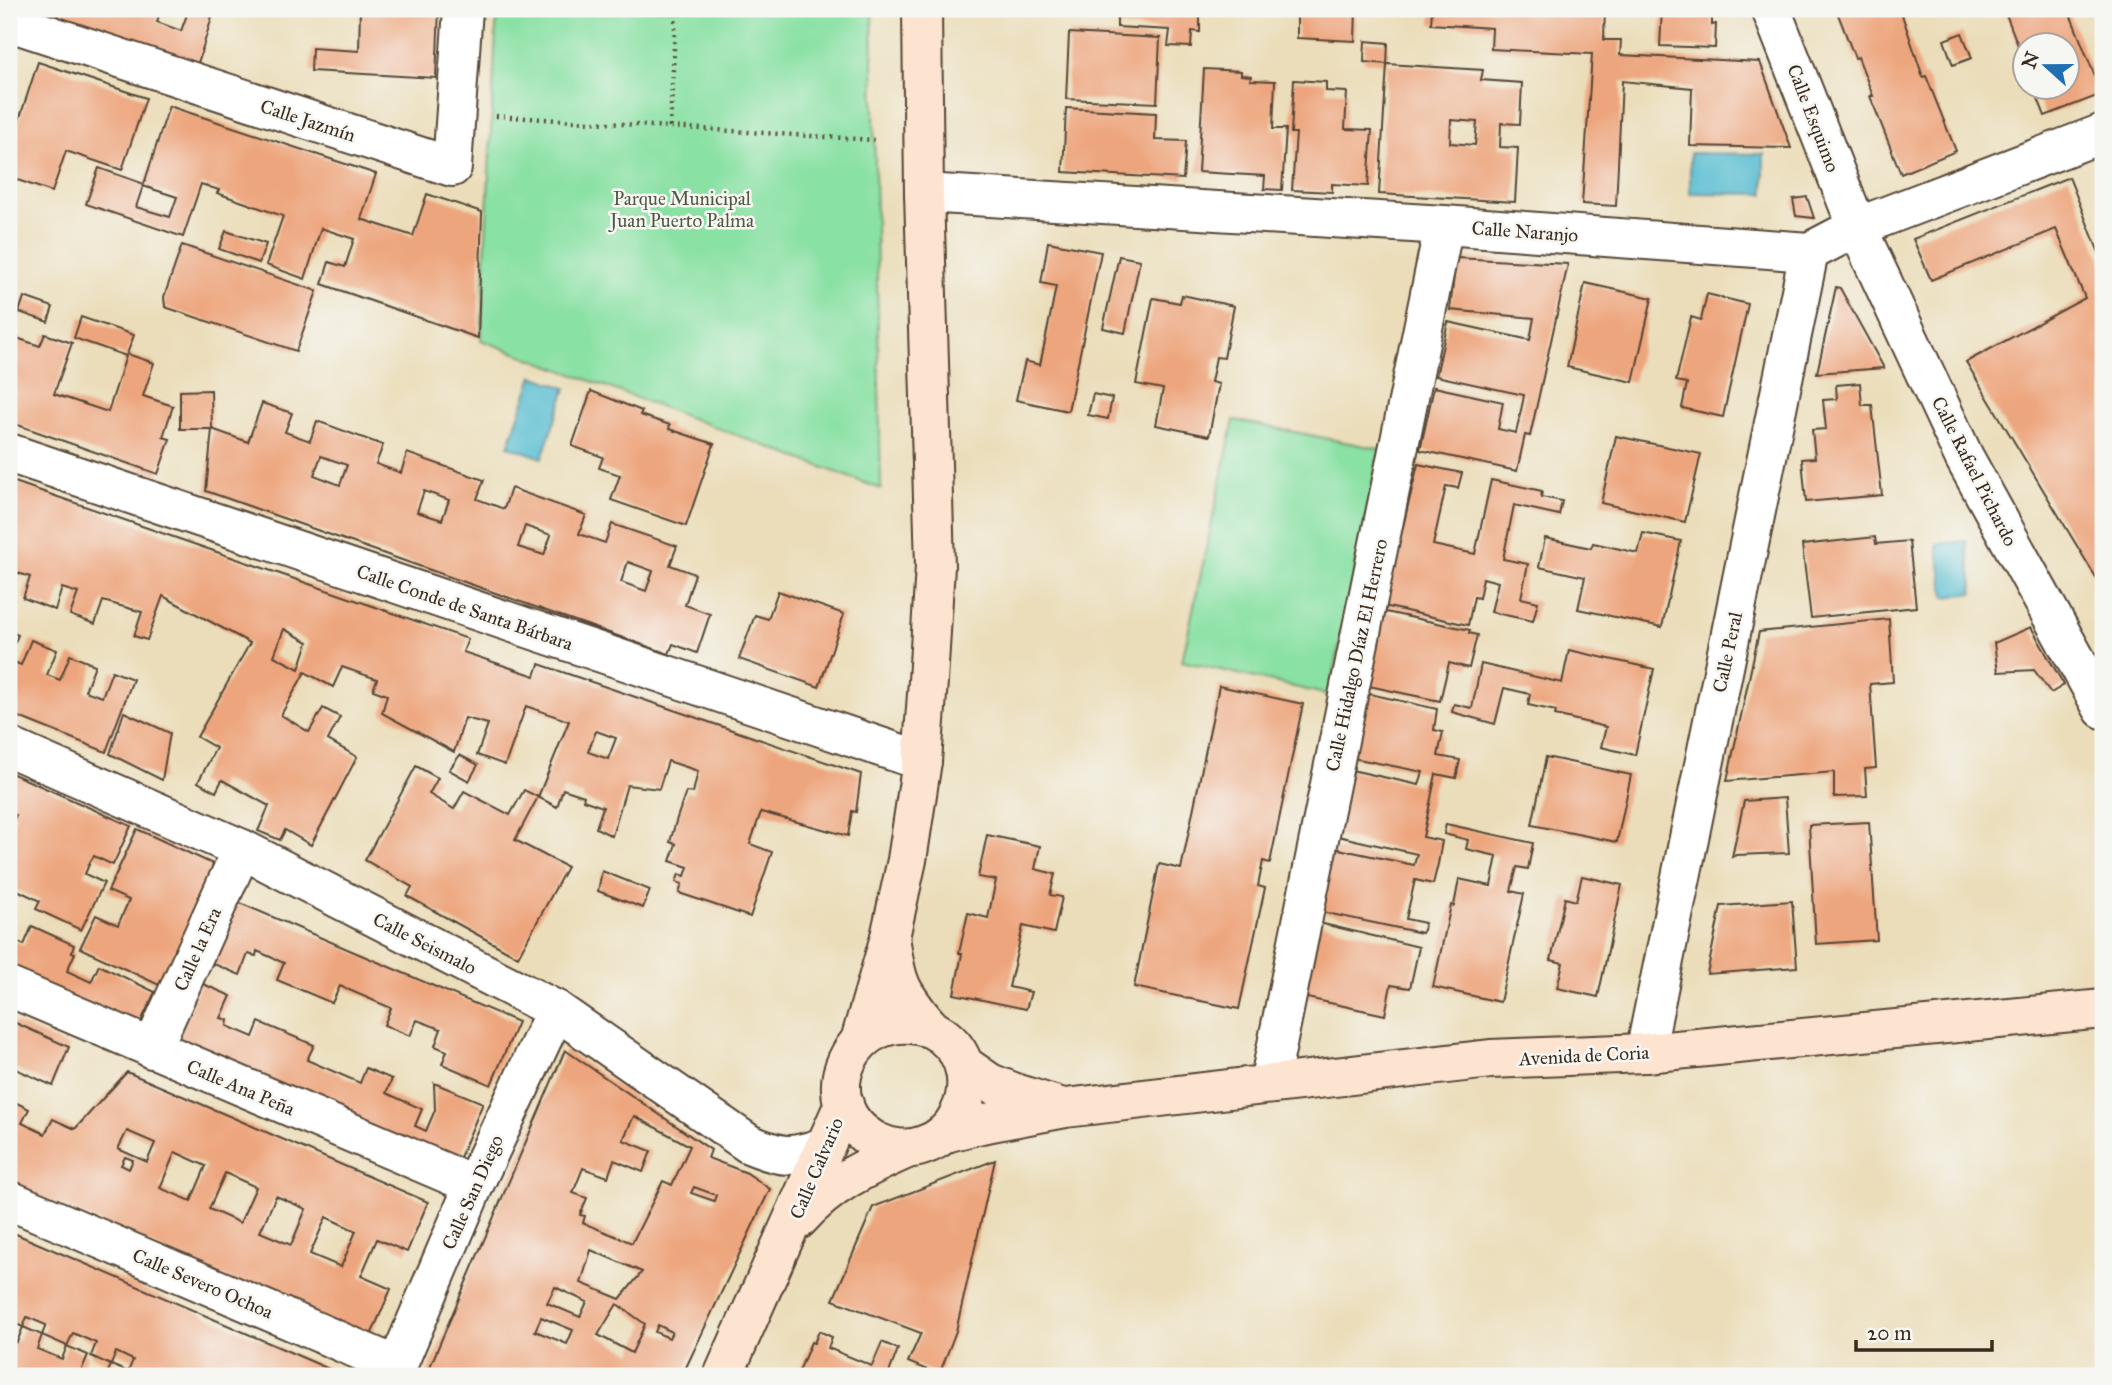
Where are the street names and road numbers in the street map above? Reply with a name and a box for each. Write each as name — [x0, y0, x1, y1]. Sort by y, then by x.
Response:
street label: Calle Esquimo — [1781, 61, 1845, 176]
street label: Calle Jazmín — [257, 94, 358, 148]
street label: Calle Naranjo — [1471, 216, 1579, 247]
street label: Calle Rafael Pichardo — [1927, 392, 2022, 550]
street label: Calle Hidalgo Díaz El Herrero — [1321, 537, 1393, 774]
street label: Calle Conde de Santa Bárbara — [354, 560, 577, 656]
street label: Calle Peral — [1708, 609, 1747, 695]
street label: Calle la Era — [169, 903, 227, 995]
street label: Calle Seismalo — [369, 908, 481, 979]
street label: Avenida de Coria — [1517, 1041, 1651, 1070]
street label: Calle Ana Peña — [183, 1054, 299, 1121]
street label: Calle Calvario — [785, 1114, 848, 1222]
street label: Calle San Diego — [437, 1131, 509, 1254]
street label: Calle Severo Ochoa — [129, 1244, 277, 1324]

